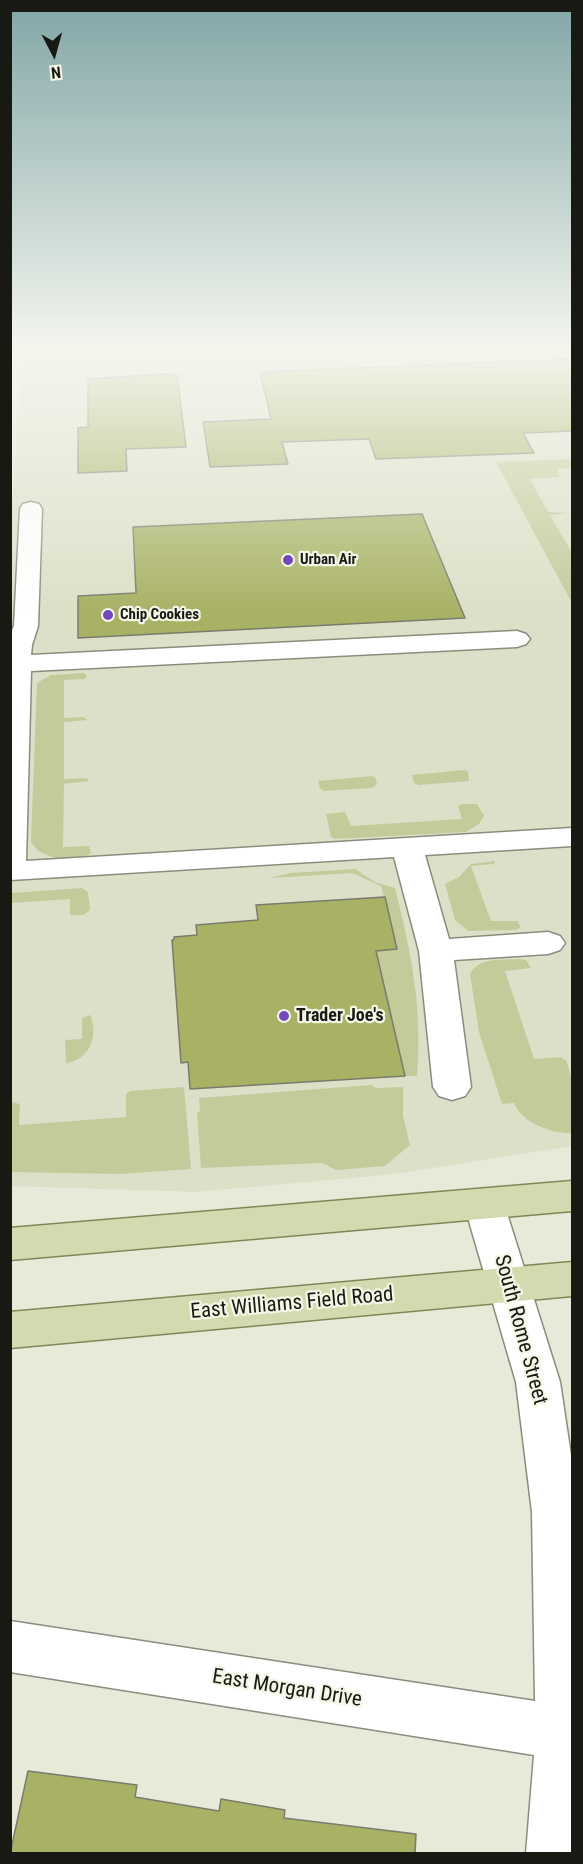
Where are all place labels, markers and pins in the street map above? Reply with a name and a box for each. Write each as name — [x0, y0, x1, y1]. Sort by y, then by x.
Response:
place label: Urban Air — [300, 551, 357, 569]
marker: Urban Air — [281, 553, 295, 567]
place label: Chip Cookies — [120, 606, 199, 624]
marker: Chip Cookies — [101, 608, 115, 622]
place label: Trader Joe's — [296, 1005, 384, 1027]
marker: Trader Joe's — [277, 1009, 291, 1023]

